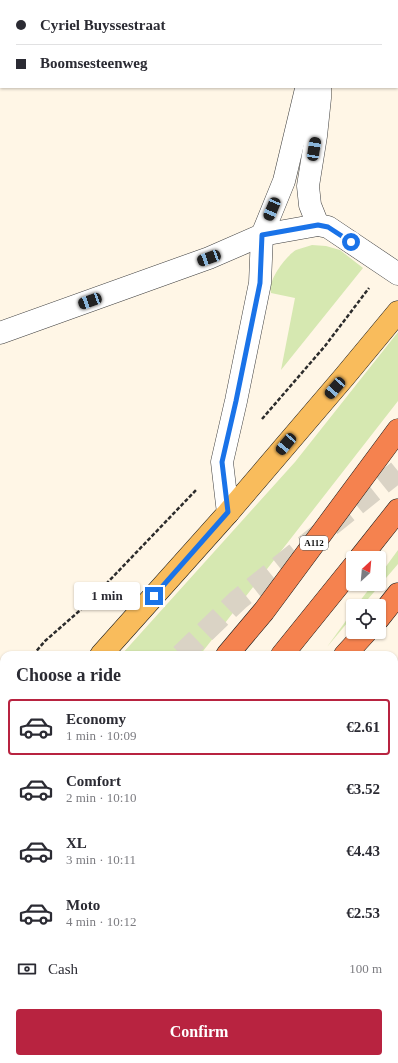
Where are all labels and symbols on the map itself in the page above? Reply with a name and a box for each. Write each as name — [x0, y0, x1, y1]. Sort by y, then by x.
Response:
car — [306, 136, 322, 162]
car — [262, 196, 282, 222]
route start — [342, 233, 360, 251]
car — [196, 248, 222, 268]
car — [77, 291, 103, 311]
car — [323, 375, 347, 401]
car — [274, 431, 298, 457]
road number: A112 — [300, 536, 328, 550]
north arrow — [346, 551, 386, 591]
callout: 1 min — [74, 582, 140, 610]
route end — [145, 587, 163, 605]

